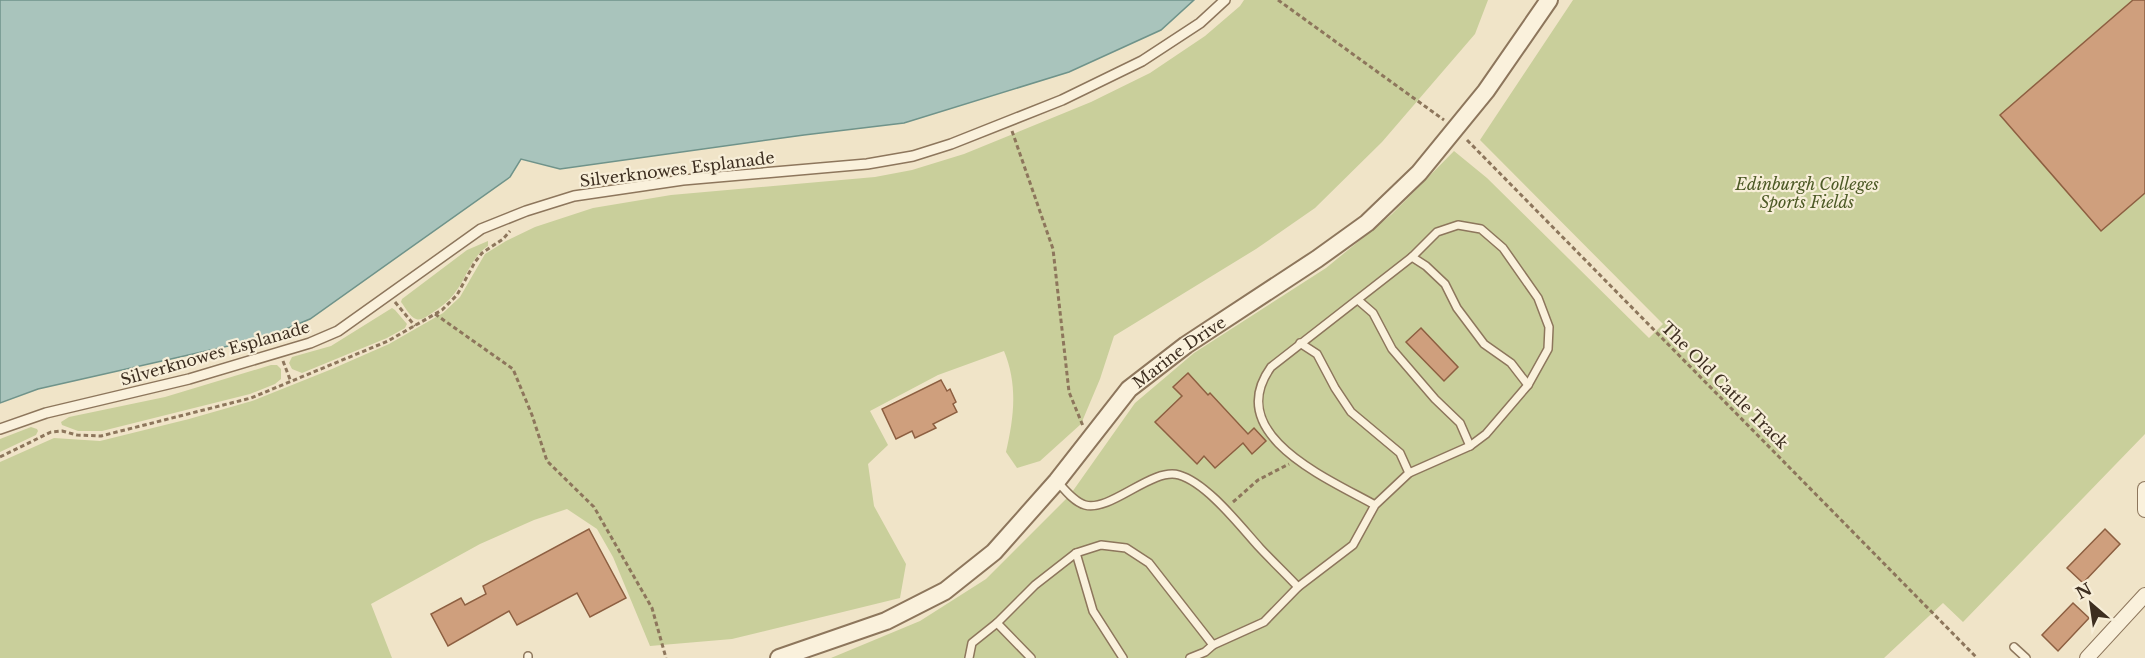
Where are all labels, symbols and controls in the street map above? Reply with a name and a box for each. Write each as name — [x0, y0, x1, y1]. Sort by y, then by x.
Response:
street label: Silverknowes Esplanade — [578, 147, 776, 191]
park label: Edinburgh Colleges Sports Fields — [1734, 174, 1879, 212]
street label: Marine Drive — [1129, 312, 1229, 393]
street label: Silverknowes Esplanade — [118, 316, 312, 390]
street label: The Old Cattle Track — [1657, 317, 1793, 453]
north arrow — [2061, 574, 2121, 634]
text: N — [2072, 578, 2095, 603]

